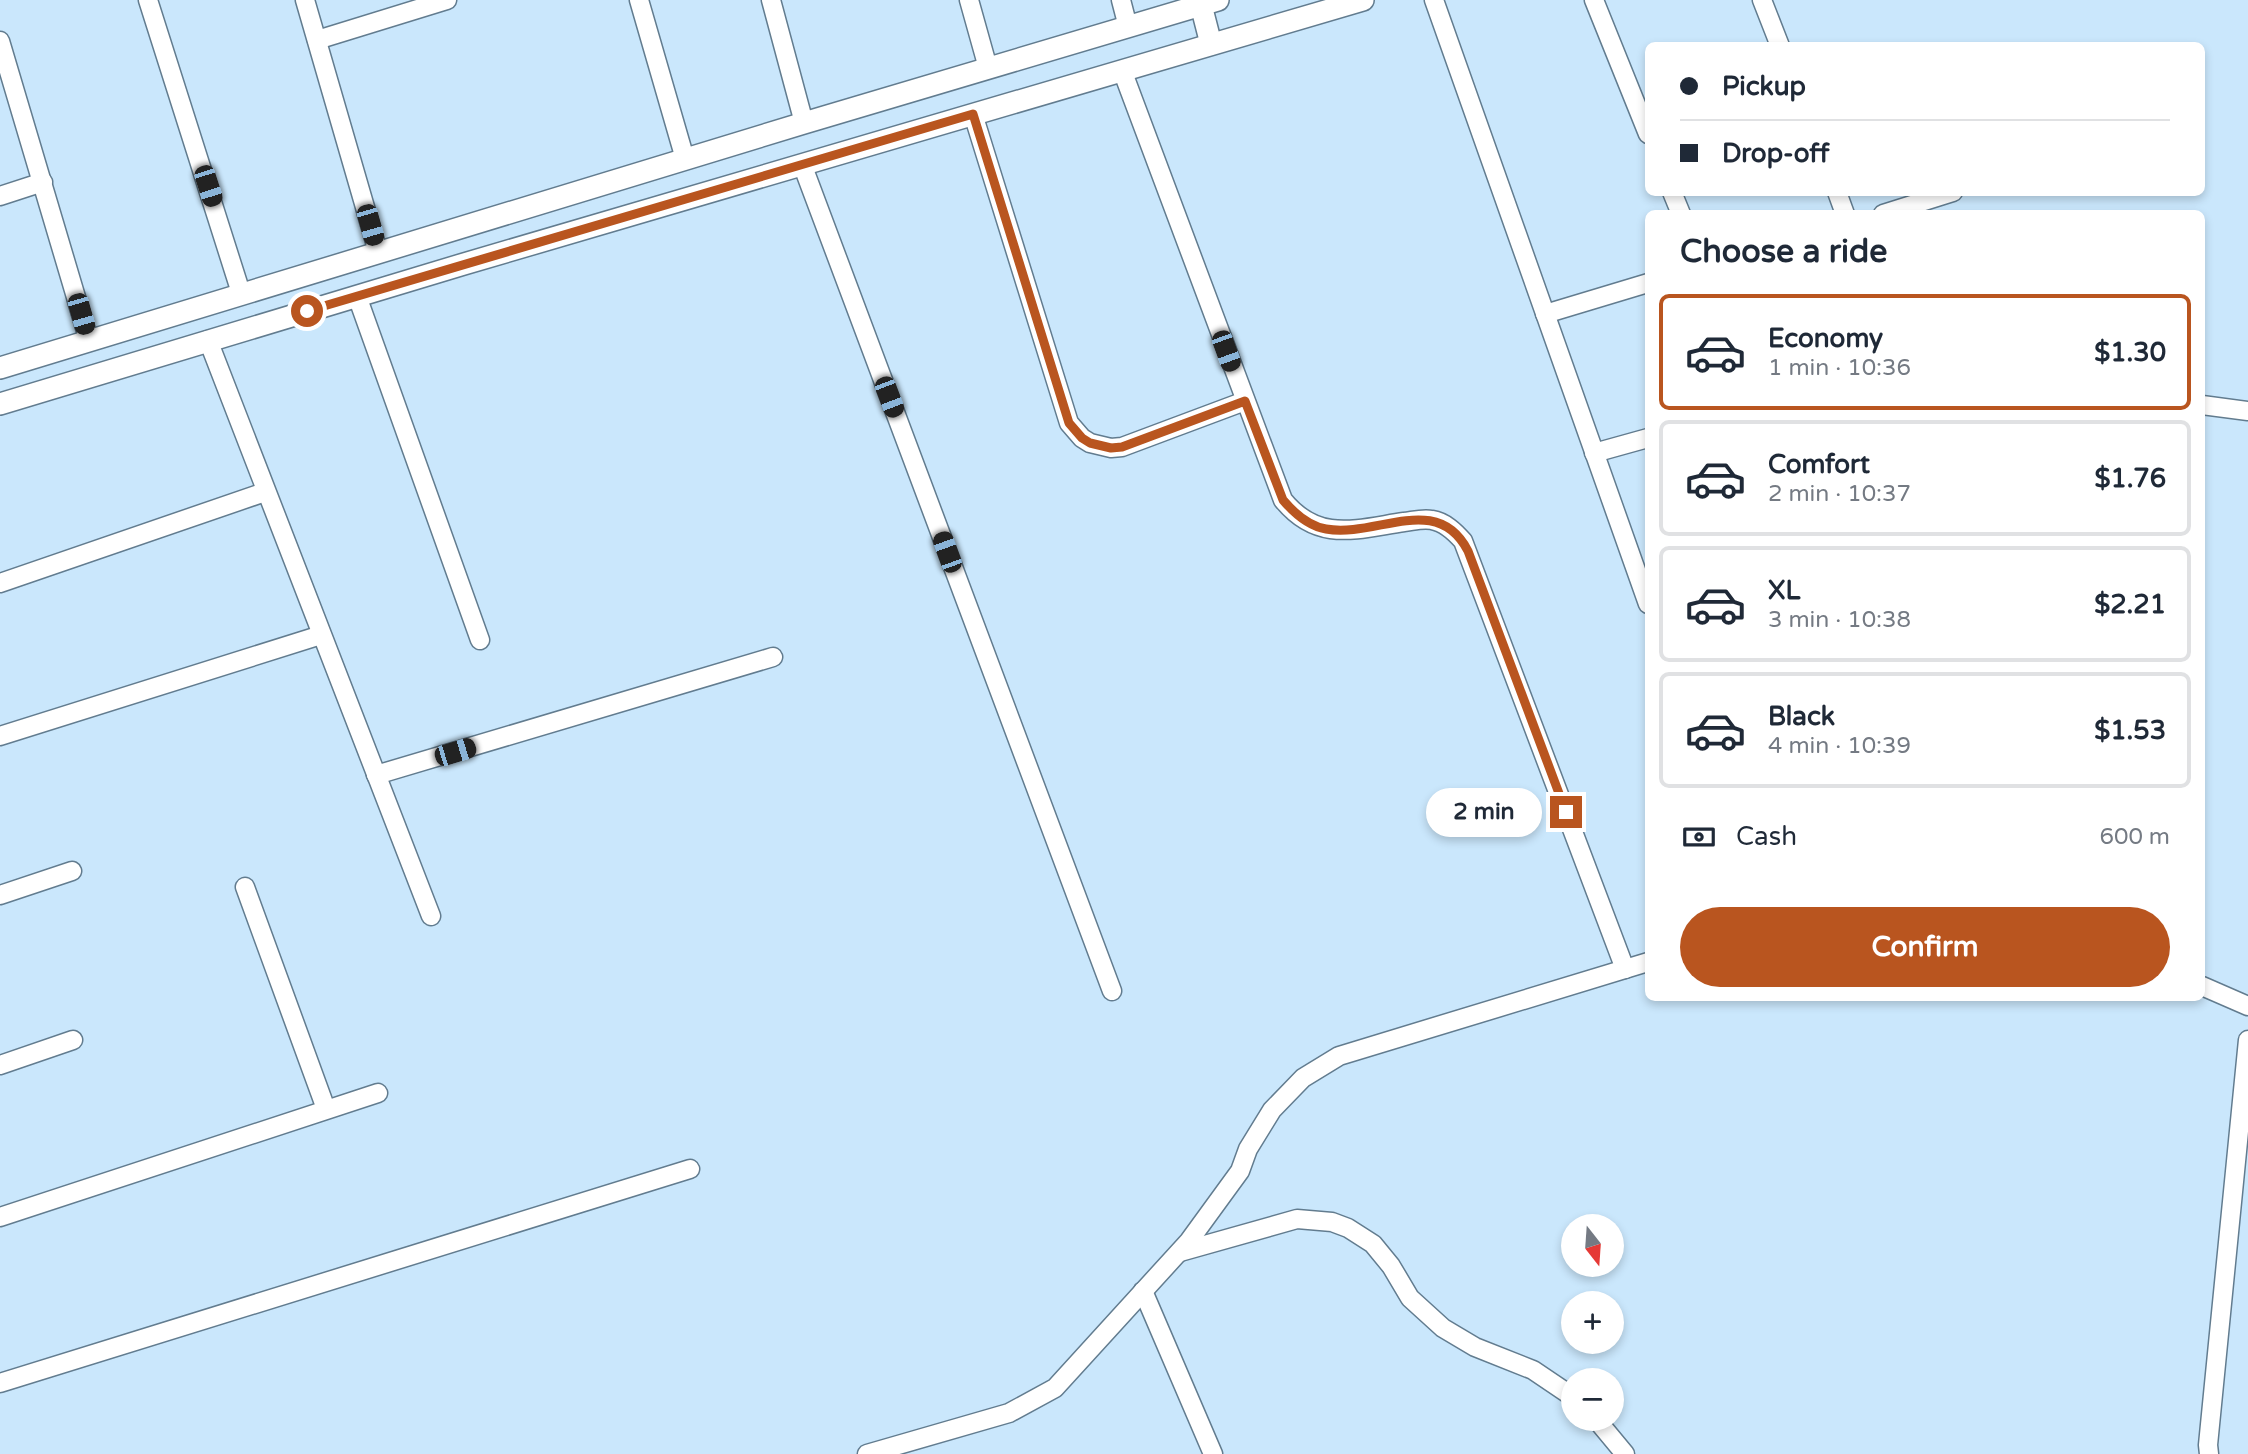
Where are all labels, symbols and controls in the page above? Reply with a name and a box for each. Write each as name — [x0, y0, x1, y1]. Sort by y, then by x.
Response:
text: Pickup — [1722, 71, 1806, 102]
text: Drop-off — [1722, 138, 1829, 169]
car — [192, 163, 225, 209]
car — [355, 202, 386, 248]
text: Choose a ride — [1680, 233, 1887, 271]
car — [66, 291, 97, 337]
route start — [291, 295, 323, 327]
icon: car — [1684, 321, 1747, 384]
text: Economy — [1768, 323, 1883, 354]
car — [1209, 328, 1244, 374]
text: $1.30 — [2094, 337, 2166, 368]
text: 1 min · 10:36 — [1768, 354, 1911, 382]
car — [872, 374, 907, 420]
icon: car — [1684, 447, 1747, 510]
text: Comfort — [1768, 449, 1870, 480]
text: $1.76 — [2094, 463, 2166, 494]
text: 2 min · 10:37 — [1768, 480, 1911, 508]
car — [930, 529, 965, 575]
icon: car — [1684, 573, 1747, 636]
text: XL — [1768, 575, 1800, 606]
text: $2.21 — [2094, 589, 2166, 620]
text: 3 min · 10:38 — [1768, 606, 1911, 634]
icon: car — [1684, 699, 1747, 762]
text: Black — [1768, 701, 1835, 732]
text: $1.53 — [2094, 715, 2166, 746]
text: 4 min · 10:39 — [1768, 732, 1911, 760]
car — [432, 736, 479, 768]
callout: 2 min — [1426, 788, 1542, 836]
route end — [1550, 796, 1582, 828]
text: 2 min — [1453, 798, 1515, 826]
icon: cash — [1680, 818, 1718, 856]
text: Cash — [1736, 821, 1797, 852]
text: 600 m — [2100, 823, 2170, 851]
button: Confirm — [1680, 907, 2170, 987]
north arrow — [1561, 1214, 1624, 1278]
map controls — [1561, 1214, 1624, 1431]
button: + — [1561, 1291, 1624, 1354]
button: − — [1561, 1368, 1624, 1431]

